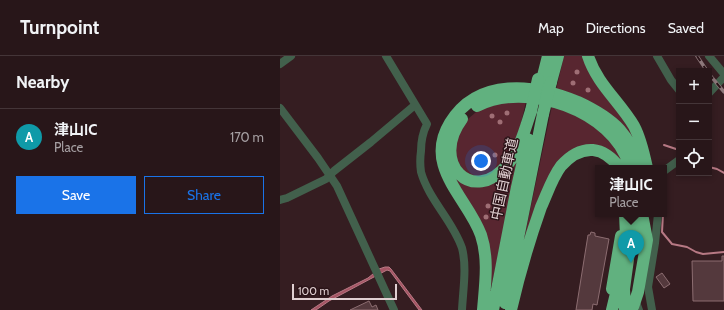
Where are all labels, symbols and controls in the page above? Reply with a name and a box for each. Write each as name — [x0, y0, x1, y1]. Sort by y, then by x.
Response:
text: Turnpoint — [20, 16, 99, 39]
text: Map — [538, 19, 564, 37]
text: Directions — [586, 19, 646, 37]
text: Saved — [668, 19, 704, 37]
map controls — [676, 68, 712, 176]
button: + — [676, 68, 712, 104]
text: Nearby — [16, 72, 69, 92]
button: − — [676, 104, 712, 140]
text: 津山IC — [54, 121, 97, 139]
text: A — [25, 129, 33, 145]
text: 170 m — [230, 129, 264, 145]
street label: 中国自動車道 — [486, 136, 522, 222]
text: Place — [54, 139, 83, 155]
button: locate — [676, 140, 712, 176]
your location — [471, 151, 491, 171]
popup — [595, 165, 667, 217]
button: Save — [16, 176, 136, 214]
button: Share — [144, 176, 264, 214]
text: 津山IC — [609, 176, 653, 194]
text: Place — [609, 194, 638, 210]
pin: A — [618, 230, 644, 263]
scale bar — [292, 282, 397, 301]
text: 100 m — [298, 284, 329, 298]

